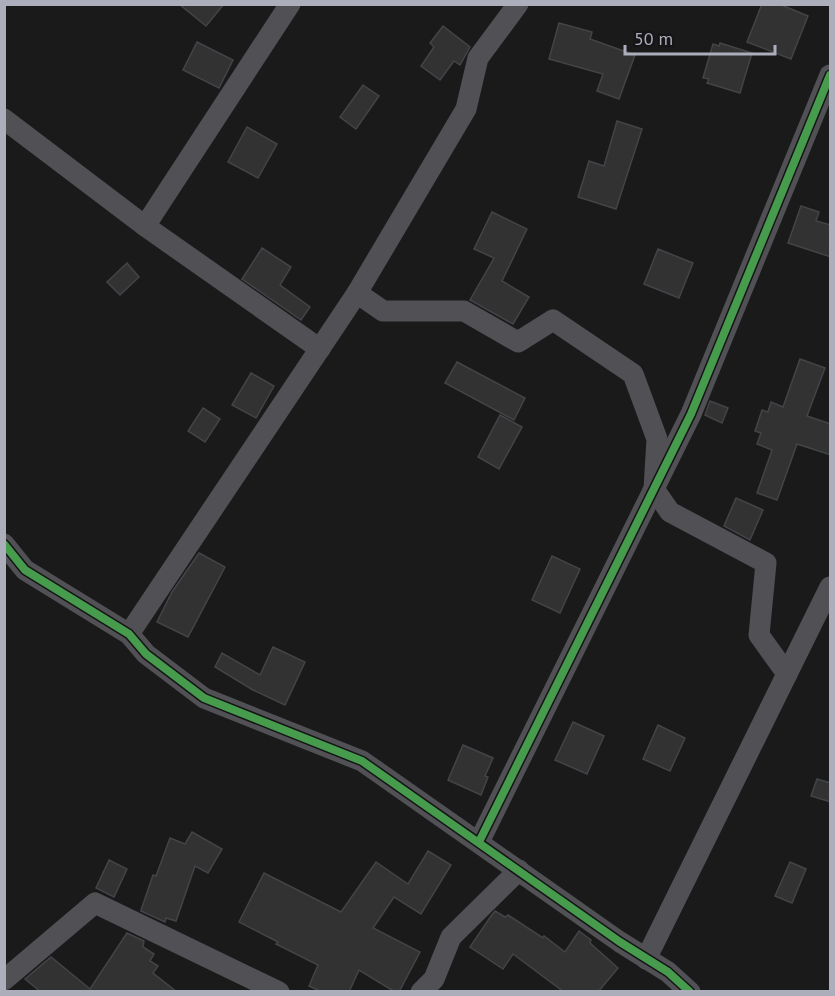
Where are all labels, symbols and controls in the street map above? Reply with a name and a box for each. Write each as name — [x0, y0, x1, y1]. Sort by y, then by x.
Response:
scale bar — [625, 18, 775, 56]
text: 50 m — [634, 27, 673, 50]

